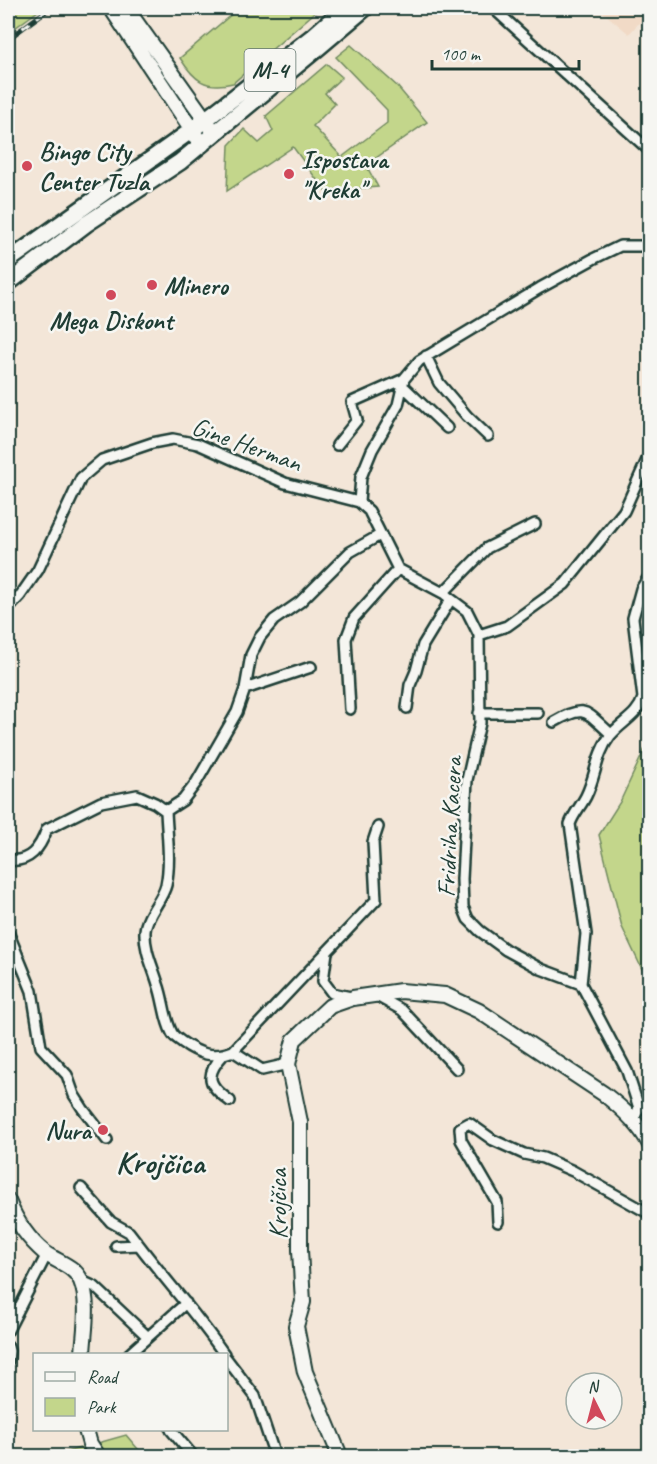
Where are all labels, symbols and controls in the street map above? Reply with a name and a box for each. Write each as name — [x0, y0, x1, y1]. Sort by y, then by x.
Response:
scale bar — [432, 33, 579, 71]
text: 100 m — [441, 43, 482, 65]
road number: M-4 — [244, 49, 296, 91]
place label: Bingo City Center Tuzla — [39, 135, 151, 198]
place label: Ispostava "Kreka" — [301, 143, 390, 206]
marker: Bingo City Center Tuzla — [20, 159, 34, 173]
marker: Ispostava "Kreka" — [282, 167, 296, 181]
place label: Minero — [164, 269, 229, 302]
marker: Minero — [145, 278, 159, 292]
marker: Mega Diskont — [104, 288, 118, 302]
place label: Mega Diskont — [49, 304, 176, 337]
street label: Gine Herman — [187, 409, 307, 480]
street label: Fridriha Kacera — [429, 754, 470, 898]
place label: Nura — [45, 1114, 93, 1147]
marker: Nura — [96, 1123, 110, 1137]
district label: Krojčica — [116, 1142, 207, 1183]
street label: Krojčica — [261, 1167, 294, 1239]
legend — [33, 1353, 228, 1431]
text: Road — [87, 1366, 120, 1388]
north arrow — [564, 1371, 624, 1431]
text: N — [587, 1376, 602, 1398]
text: Park — [87, 1396, 117, 1418]

